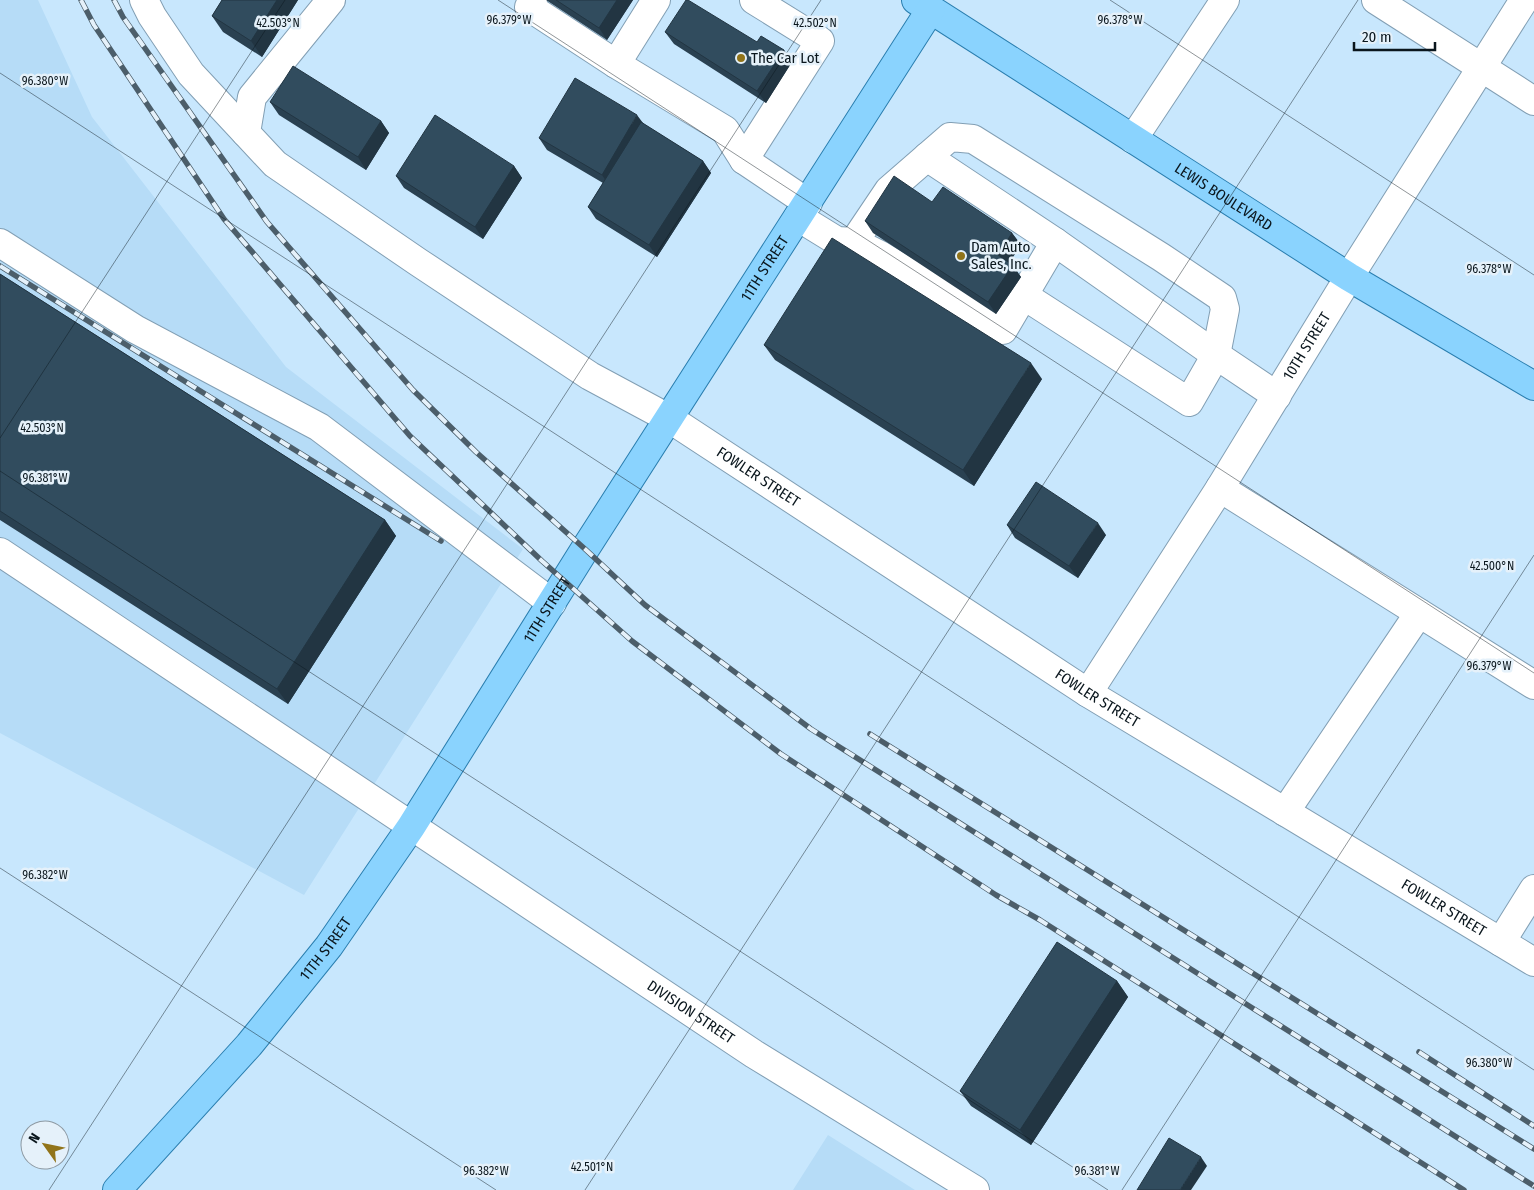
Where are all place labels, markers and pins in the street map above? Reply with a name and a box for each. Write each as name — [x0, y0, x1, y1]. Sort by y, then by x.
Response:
place label: The Car Lot — [751, 49, 820, 67]
marker: The Car Lot — [735, 52, 747, 64]
place label: Dam Auto Sales, Inc. — [971, 238, 1032, 273]
marker: Dam Auto Sales, Inc. — [955, 250, 967, 262]

